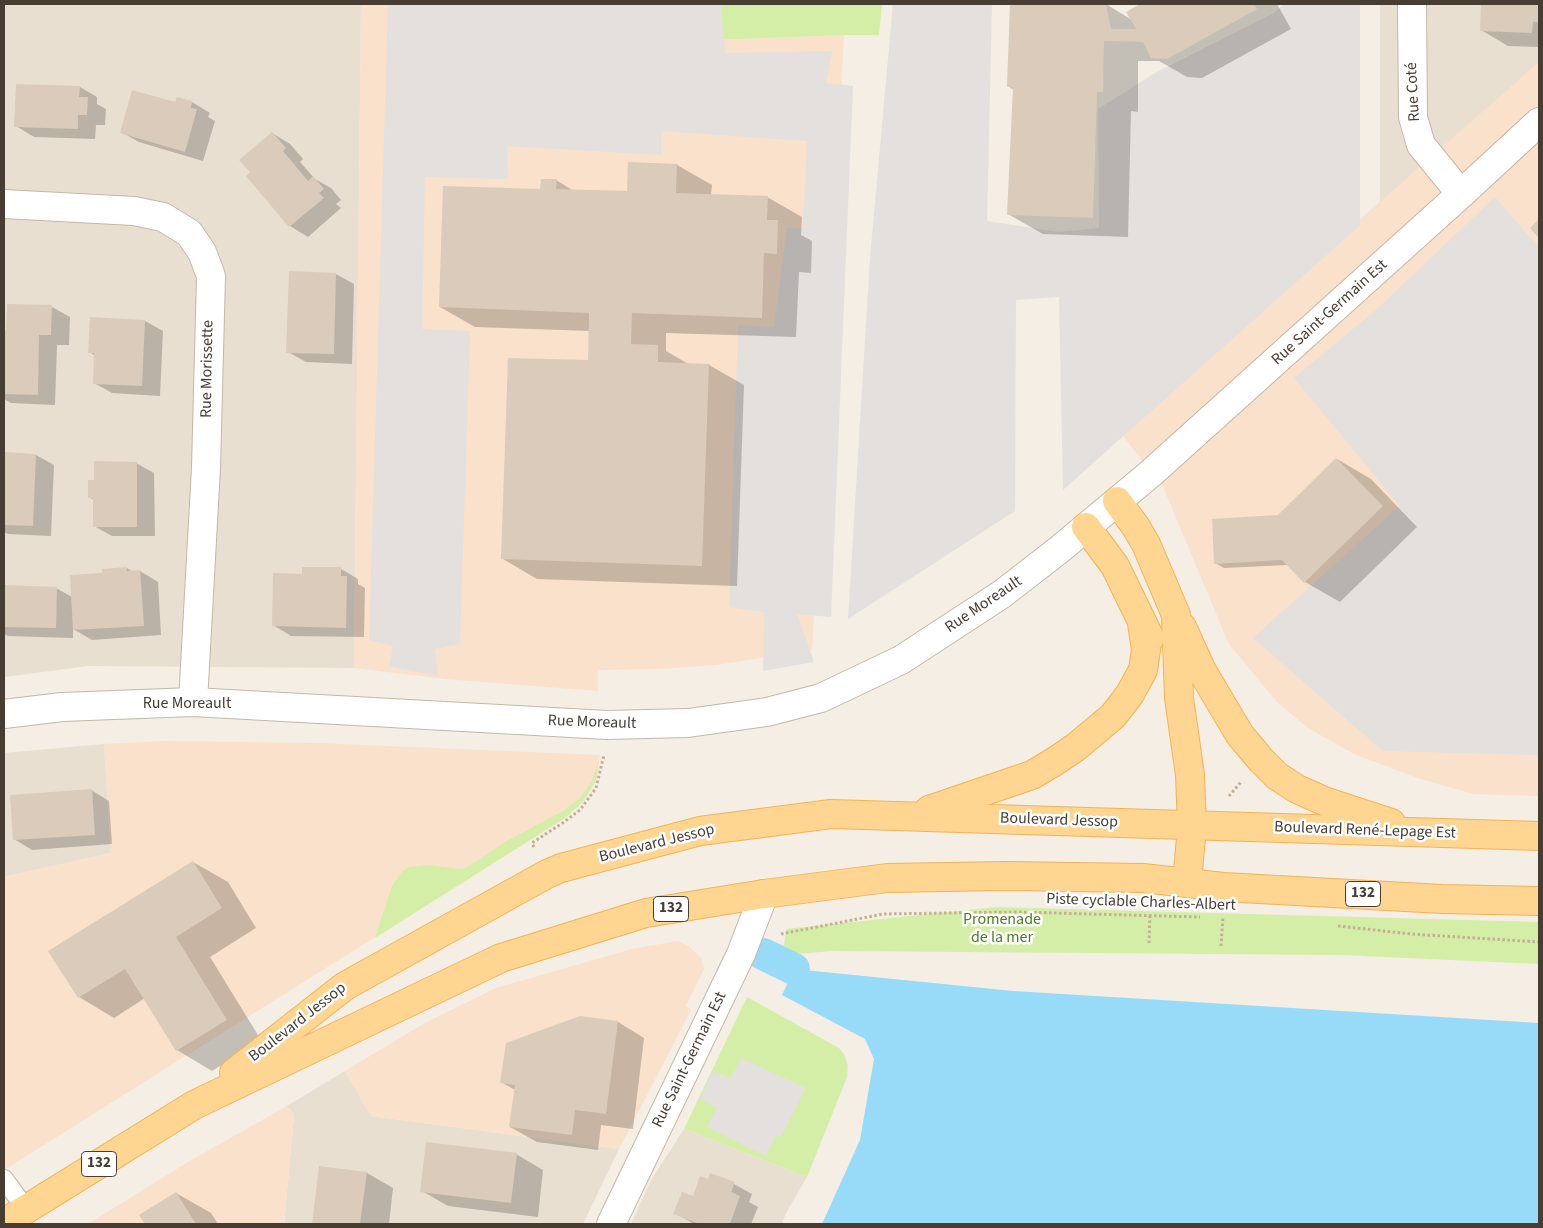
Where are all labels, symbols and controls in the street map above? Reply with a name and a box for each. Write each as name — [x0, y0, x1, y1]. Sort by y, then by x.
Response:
street label: Rue Coté — [1403, 62, 1425, 122]
street label: Rue Saint-Germain Est — [1268, 256, 1392, 370]
street label: Rue Morissette — [198, 320, 218, 418]
street label: Rue Moreault — [942, 572, 1026, 638]
street label: Rue Moreault — [143, 694, 231, 714]
street label: Rue Moreault — [547, 712, 637, 734]
street label: Boulevard Jessop — [1000, 809, 1118, 833]
street label: Boulevard René-Lepage Est — [1274, 818, 1456, 844]
street label: Boulevard Jessop — [597, 820, 717, 868]
road number: 132 — [1346, 882, 1380, 906]
street label: Piste cyclable Charles-Albert — [1046, 890, 1236, 916]
road number: 132 — [654, 896, 688, 922]
park label: Promenade de la mer — [963, 910, 1041, 948]
street label: Boulevard Jessop — [246, 979, 350, 1067]
street label: Rue Saint-Germain Est — [649, 989, 731, 1131]
road number: 132 — [82, 1152, 116, 1176]

